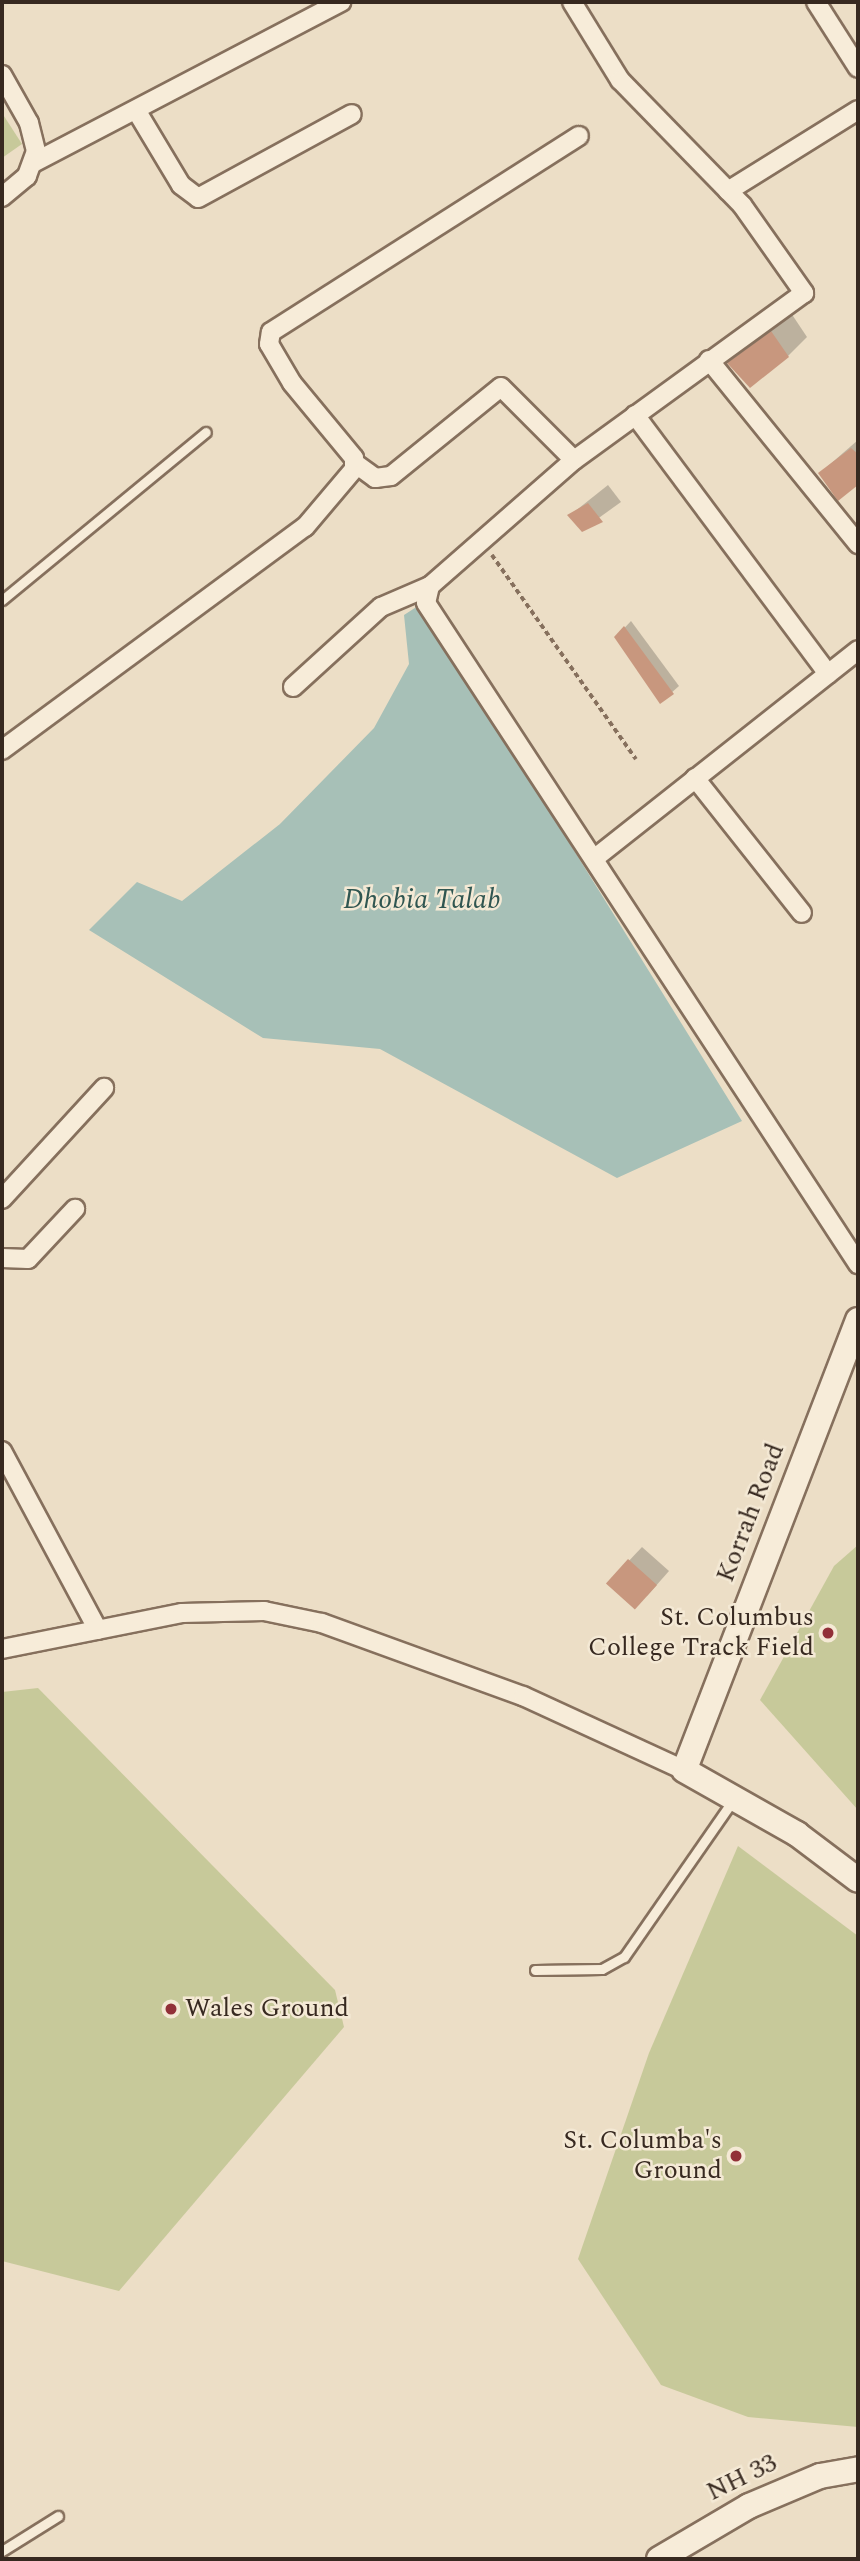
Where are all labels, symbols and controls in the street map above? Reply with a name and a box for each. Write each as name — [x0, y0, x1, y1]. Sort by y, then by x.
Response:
water label: Dhobia Talab — [343, 883, 501, 917]
street label: Korrah Road — [710, 1439, 792, 1587]
place label: St. Columbus College Track Field — [588, 1602, 814, 1664]
marker: St. Columbus College Track Field — [820, 1625, 836, 1641]
place label: Wales Ground — [185, 1993, 349, 2025]
marker: Wales Ground — [163, 2001, 179, 2017]
place label: St. Columba's Ground — [563, 2125, 722, 2186]
marker: St. Columba's Ground — [728, 2148, 744, 2164]
street label: NH 33 — [702, 2448, 782, 2508]

